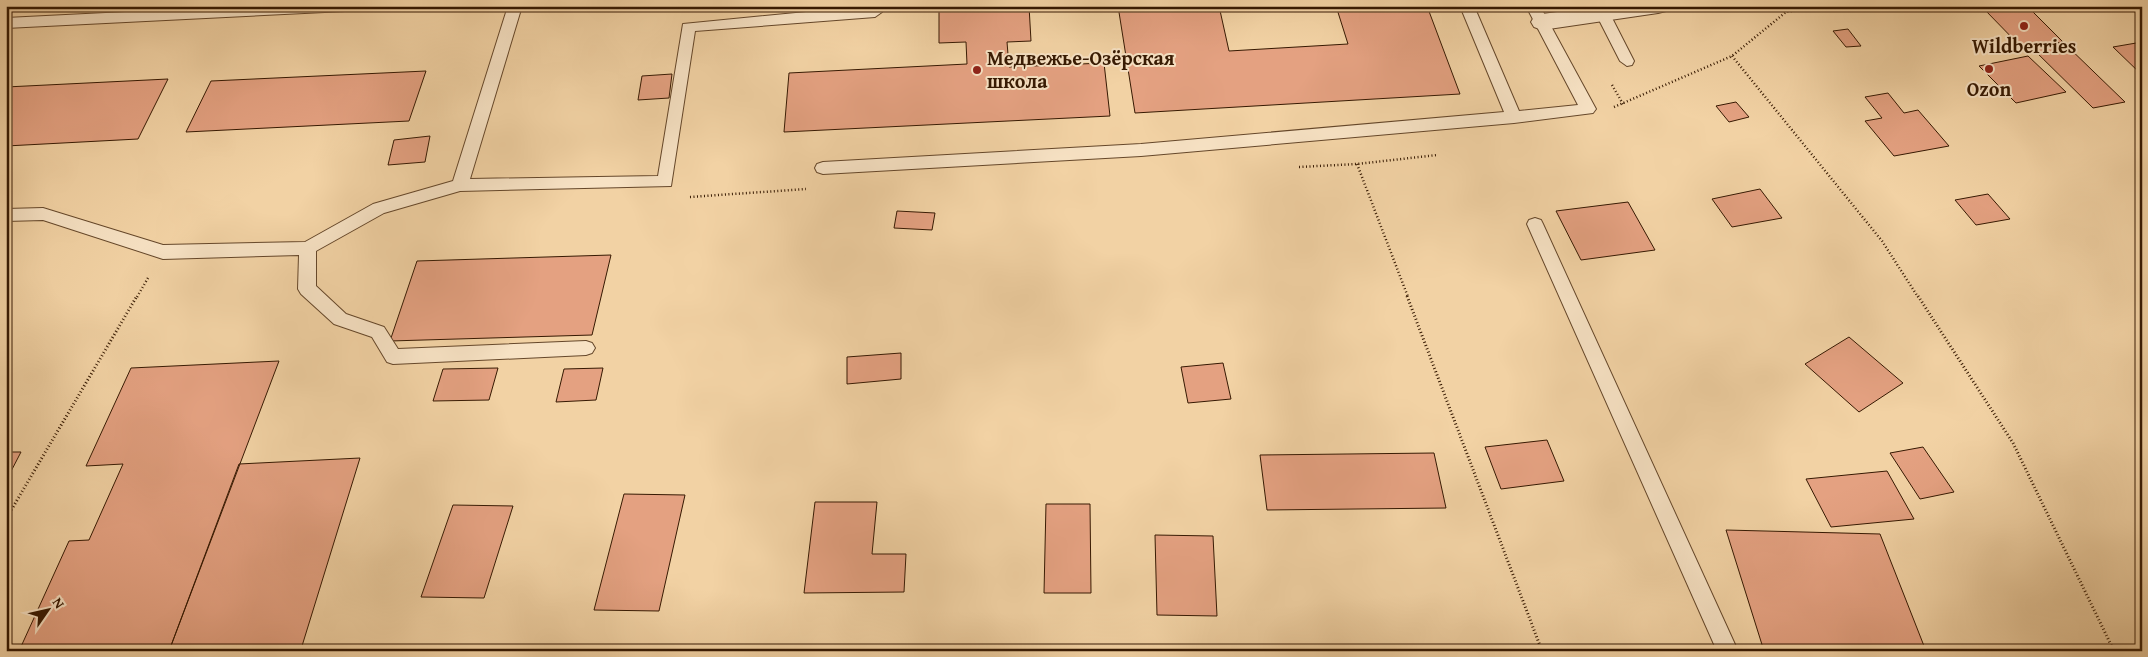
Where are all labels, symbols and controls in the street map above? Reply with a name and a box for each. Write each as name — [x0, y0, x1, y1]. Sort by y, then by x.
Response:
marker: Wildberries — [2018, 20, 2030, 32]
place label: Wildberries — [1972, 31, 2076, 60]
place label: Медвежье-Озёрская школа — [987, 43, 1175, 95]
marker: Ozon — [1983, 63, 1995, 75]
marker: Медвежье-Озёрская школа — [971, 64, 983, 76]
place label: Ozon — [1967, 74, 2011, 103]
north arrow — [22, 584, 72, 634]
text: N — [48, 593, 70, 613]

